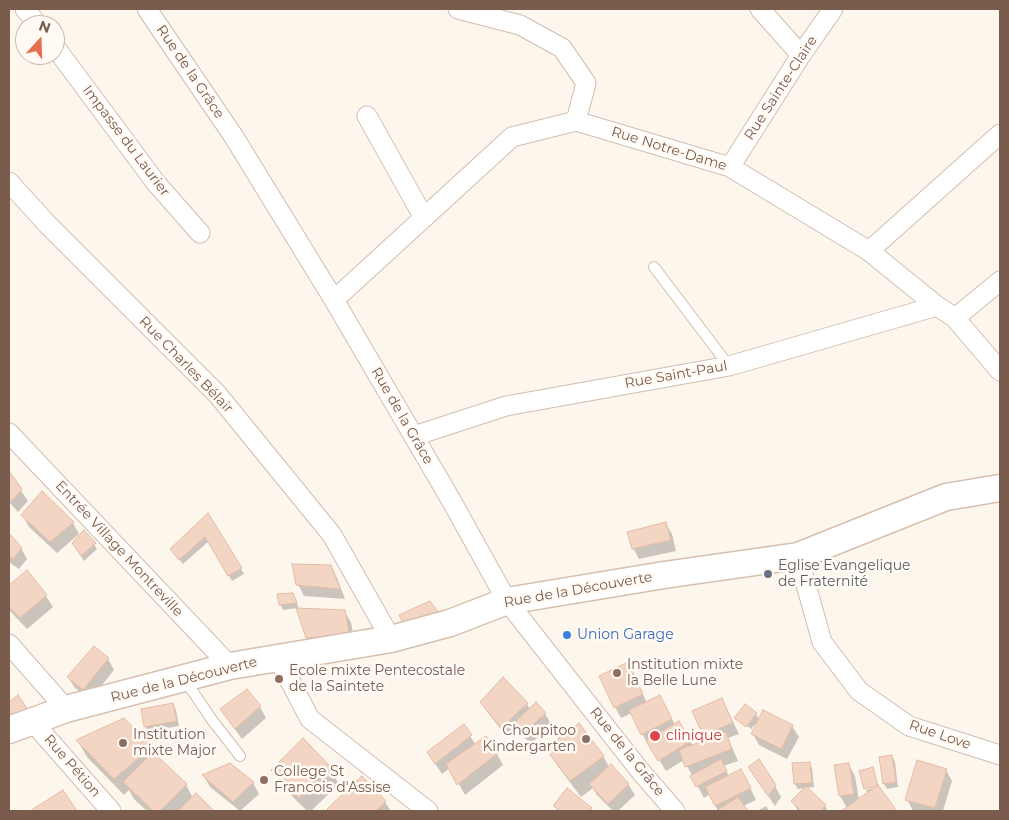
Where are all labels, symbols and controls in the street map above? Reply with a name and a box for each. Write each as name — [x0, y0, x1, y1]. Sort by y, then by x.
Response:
north arrow — [15, 15, 65, 65]
text: N — [36, 16, 53, 37]
street label: Rue de la Grâce — [152, 22, 228, 122]
street label: Rue Sainte-Claire — [741, 33, 821, 143]
street label: Impasse du Laurier — [79, 82, 173, 200]
street label: Rue Notre-Dame — [609, 123, 729, 175]
street label: Rue Charles Bélair — [136, 313, 236, 417]
street label: Rue Saint-Paul — [623, 358, 729, 392]
street label: Rue de la Grâce — [367, 364, 437, 468]
street label: Entrée Village Montreville — [52, 478, 186, 620]
place label: Eglise Evangelique de Fraternité — [778, 558, 911, 590]
marker: Eglise Evangelique de Fraternité — [762, 568, 774, 580]
street label: Rue de la Découverte — [502, 569, 654, 611]
place label: Union Garage — [577, 627, 674, 643]
marker: Union Garage — [561, 629, 573, 641]
street label: Rue de la Découverte — [109, 654, 259, 706]
place label: Institution mixte la Belle Lune — [627, 657, 743, 690]
place label: Ecole mixte Pentecostale de la Saintete — [289, 663, 465, 696]
marker: Institution mixte la Belle Lune — [611, 667, 623, 679]
marker: Ecole mixte Pentecostale de la Saintete — [273, 673, 285, 685]
street label: Rue de la Grâce — [586, 704, 668, 800]
street label: Rue Love — [907, 717, 973, 753]
place label: Choupitoo Kindergarten — [482, 723, 576, 756]
place label: Institution mixte Major — [133, 727, 216, 760]
place label: clinique — [666, 728, 722, 744]
marker: clinique — [648, 729, 662, 743]
street label: Rue Pétion — [40, 731, 104, 801]
marker: Choupitoo Kindergarten — [580, 733, 592, 745]
marker: Institution mixte Major — [117, 737, 129, 749]
place label: College St Francois d'Assise — [274, 764, 391, 796]
marker: College St Francois d'Assise — [258, 774, 270, 786]

